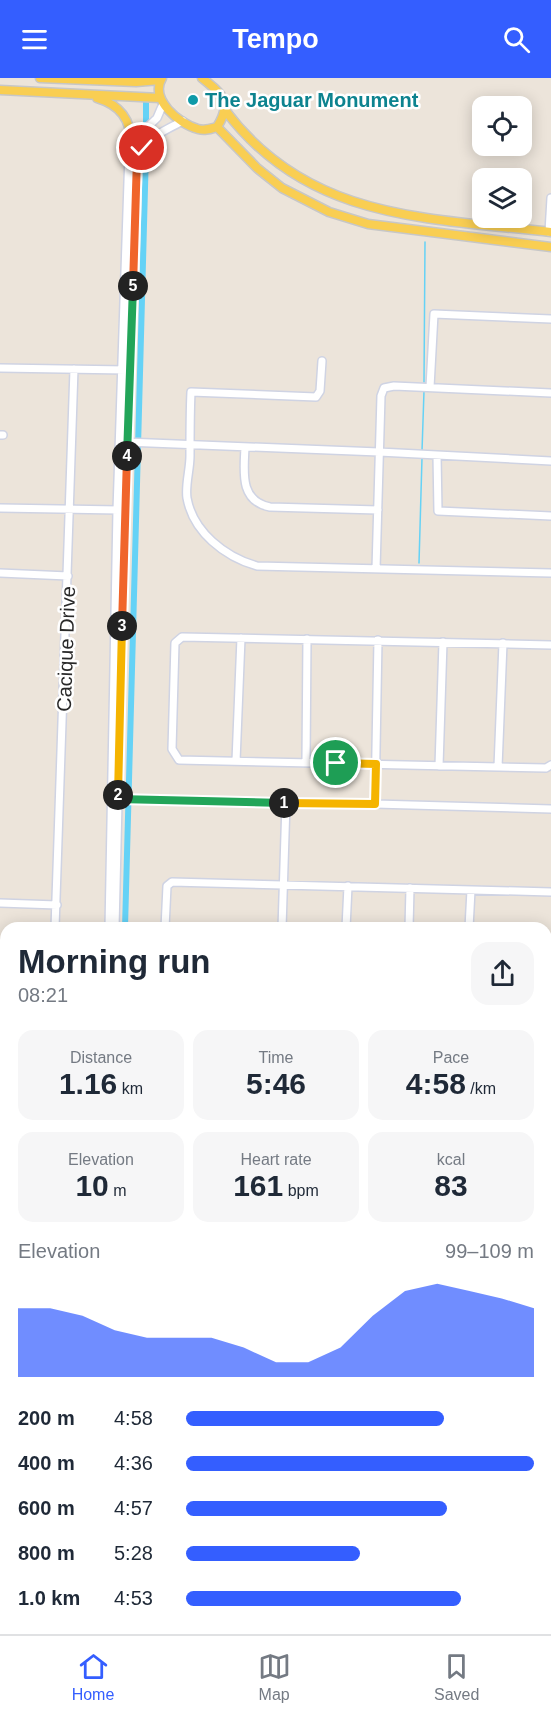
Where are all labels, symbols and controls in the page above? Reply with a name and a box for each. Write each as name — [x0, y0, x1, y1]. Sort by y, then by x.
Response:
icon: menu — [18, 23, 51, 56]
icon: search — [500, 23, 533, 56]
text: Tempo — [232, 24, 319, 54]
place label: The Jaguar Monument — [205, 89, 419, 111]
marker: The Jaguar Monument — [186, 93, 200, 107]
map controls — [472, 96, 532, 228]
button: locate — [472, 96, 532, 156]
pin — [116, 122, 167, 173]
icon: check — [125, 131, 158, 164]
button: layers — [472, 168, 532, 228]
pin: 5 — [118, 271, 148, 301]
text: 5 — [129, 277, 137, 294]
pin: 4 — [112, 441, 142, 471]
text: 4 — [123, 447, 131, 464]
street label: Cacique Drive — [53, 586, 79, 712]
pin: 3 — [107, 611, 137, 641]
text: 3 — [118, 617, 126, 634]
pin — [310, 737, 361, 788]
icon: arrive — [319, 746, 352, 779]
pin: 2 — [103, 780, 133, 810]
text: 2 — [114, 786, 122, 803]
pin: 1 — [269, 788, 299, 818]
text: 1 — [280, 794, 288, 811]
button: share — [471, 942, 534, 1005]
text: Morning run — [18, 943, 210, 980]
text: 08:21 — [18, 984, 68, 1006]
text: Distance — [70, 1049, 132, 1066]
text: Time — [259, 1049, 293, 1066]
text: Pace — [433, 1049, 469, 1066]
text: 1.16 — [59, 1067, 117, 1100]
text: 5:46 — [246, 1067, 306, 1100]
text: 4:58 — [406, 1067, 466, 1100]
text: km — [117, 1080, 143, 1097]
text: /km — [466, 1080, 496, 1097]
text: Elevation — [68, 1151, 134, 1168]
text: Heart rate — [240, 1151, 312, 1168]
text: kcal — [437, 1151, 465, 1168]
text: 10 — [75, 1169, 109, 1202]
text: 161 — [233, 1169, 283, 1202]
text: 83 — [434, 1169, 468, 1202]
text: m — [109, 1182, 127, 1199]
text: bpm — [283, 1182, 319, 1199]
text: Elevation — [18, 1240, 100, 1262]
text: 99–109 m — [445, 1240, 534, 1262]
text: 200 m — [18, 1407, 75, 1429]
text: 4:58 — [114, 1407, 153, 1429]
text: 400 m — [18, 1452, 75, 1474]
text: 4:36 — [114, 1452, 153, 1474]
text: 600 m — [18, 1497, 75, 1519]
text: 4:57 — [114, 1497, 153, 1519]
text: 800 m — [18, 1542, 75, 1564]
text: 5:28 — [114, 1542, 153, 1564]
text: 1.0 km — [18, 1587, 80, 1609]
text: 4:53 — [114, 1587, 153, 1609]
tab: Home — [72, 1650, 114, 1704]
tab: Map — [258, 1650, 291, 1704]
tab: Saved — [434, 1650, 479, 1704]

